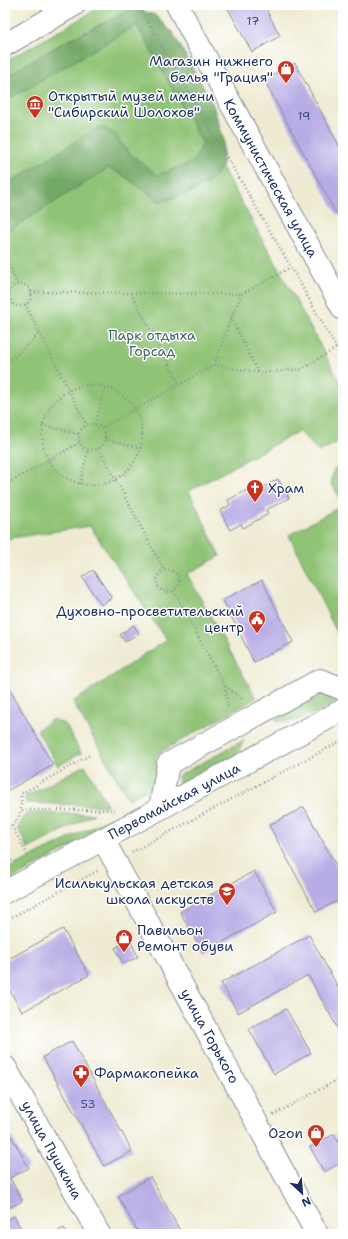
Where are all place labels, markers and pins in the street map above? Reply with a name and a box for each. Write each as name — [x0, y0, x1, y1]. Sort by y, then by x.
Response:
place label: Магазин нижнего белья "Грация" — [149, 52, 273, 86]
shop icon: Магазин нижнего белья "Грация" — [276, 59, 296, 84]
place label: Открытый музей имени "Сибирский Шолохов" — [48, 87, 214, 121]
museum icon: Открытый музей имени "Сибирский Шолохов" — [25, 94, 45, 119]
church icon: Храм — [245, 478, 265, 503]
place label: Храм — [268, 479, 304, 497]
place label: Духовно-просветительский центр — [56, 602, 244, 636]
public building icon: Духовно-просветительский центр — [247, 609, 267, 634]
place label: Исилькульская детская школа искусств — [55, 874, 214, 908]
school or university icon: Исилькульская детская школа искусств — [217, 881, 237, 906]
place label: Павильон Ремонт обуви — [137, 921, 233, 955]
shop icon: Павильон Ремонт обуви — [114, 928, 134, 953]
pharmacy icon: Фармакопейка — [71, 1063, 91, 1088]
place label: Фармакопейка — [94, 1064, 199, 1082]
shop icon: Ozon — [306, 1123, 326, 1148]
place label: Ozon — [268, 1124, 303, 1142]

